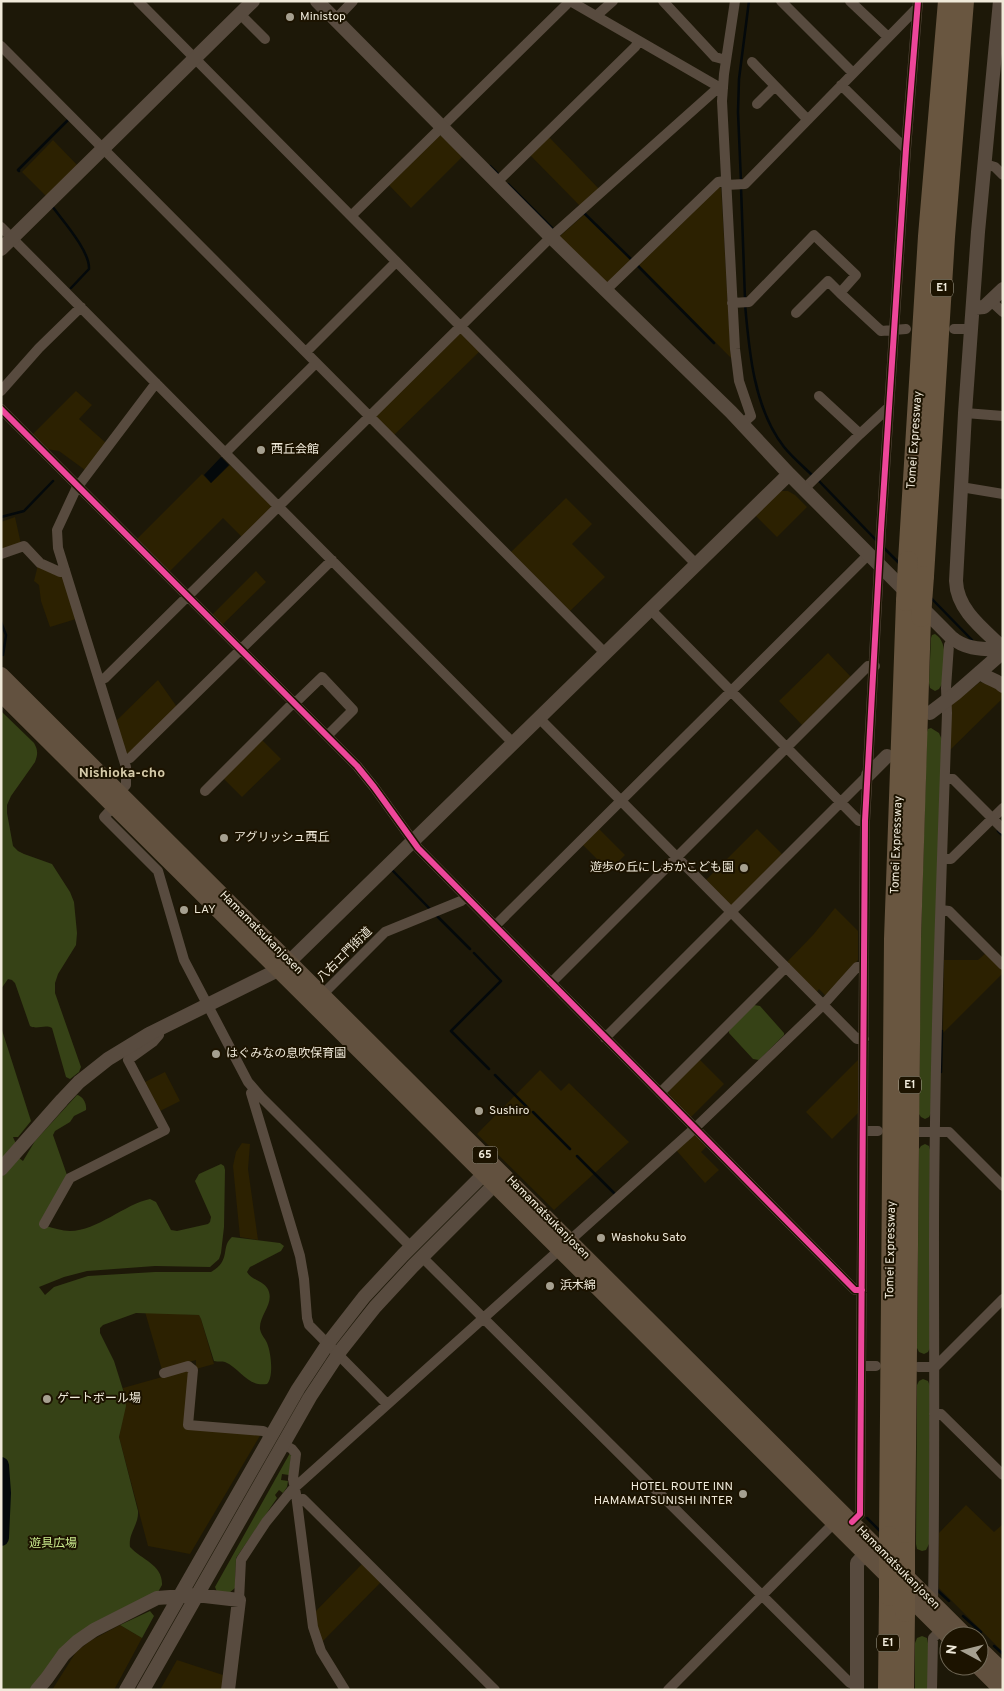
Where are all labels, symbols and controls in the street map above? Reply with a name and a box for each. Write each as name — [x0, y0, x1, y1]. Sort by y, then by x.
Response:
place label: Ministop — [300, 9, 346, 25]
marker: Ministop — [284, 11, 296, 23]
road number: E1 — [931, 280, 953, 296]
street label: Tomei Expressway — [904, 390, 926, 490]
place label: 西丘会館 — [271, 442, 319, 458]
marker: 西丘会館 — [255, 444, 267, 456]
district label: Nishioka-cho — [79, 765, 165, 782]
street label: Tomei Expressway — [887, 796, 907, 894]
place label: アグリッシュ西丘 — [234, 830, 329, 846]
marker: アグリッシュ西丘 — [218, 832, 230, 844]
place label: 遊歩の丘にしおかこども園 — [590, 860, 734, 876]
marker: 遊歩の丘にしおかこども園 — [738, 862, 750, 874]
street label: Hamamatsukanjosen — [216, 888, 306, 978]
place label: LAY — [194, 902, 216, 918]
marker: LAY — [178, 904, 190, 916]
street label: 八右エ門街道 — [314, 924, 376, 986]
place label: はぐみなの息吹保育園 — [226, 1046, 346, 1062]
marker: はぐみなの息吹保育園 — [210, 1048, 222, 1060]
road number: E1 — [899, 1076, 921, 1094]
place label: Sushiro — [489, 1103, 530, 1119]
marker: Sushiro — [473, 1105, 485, 1117]
road number: 65 — [472, 1146, 498, 1164]
street label: Hamamatsukanjosen — [503, 1173, 593, 1263]
street label: Tomei Expressway — [882, 1201, 900, 1299]
place label: Washoku Sato — [611, 1230, 687, 1246]
marker: Washoku Sato — [595, 1232, 607, 1244]
place label: 浜木綿 — [560, 1278, 596, 1294]
marker: 浜木綿 — [544, 1280, 556, 1292]
place label: ゲートボール場 — [57, 1391, 141, 1407]
marker: ゲートボール場 — [41, 1393, 53, 1405]
place label: HOTEL ROUTE INN HAMAMATSUNISHI INTER — [594, 1479, 733, 1509]
marker: HOTEL ROUTE INN HAMAMATSUNISHI INTER — [737, 1488, 749, 1500]
street label: Hamamatsukanjosen — [853, 1523, 943, 1613]
park label: 遊具広場 — [29, 1536, 77, 1552]
north arrow — [939, 1626, 989, 1676]
road number: E1 — [877, 1635, 899, 1652]
text: N — [944, 1644, 962, 1656]

